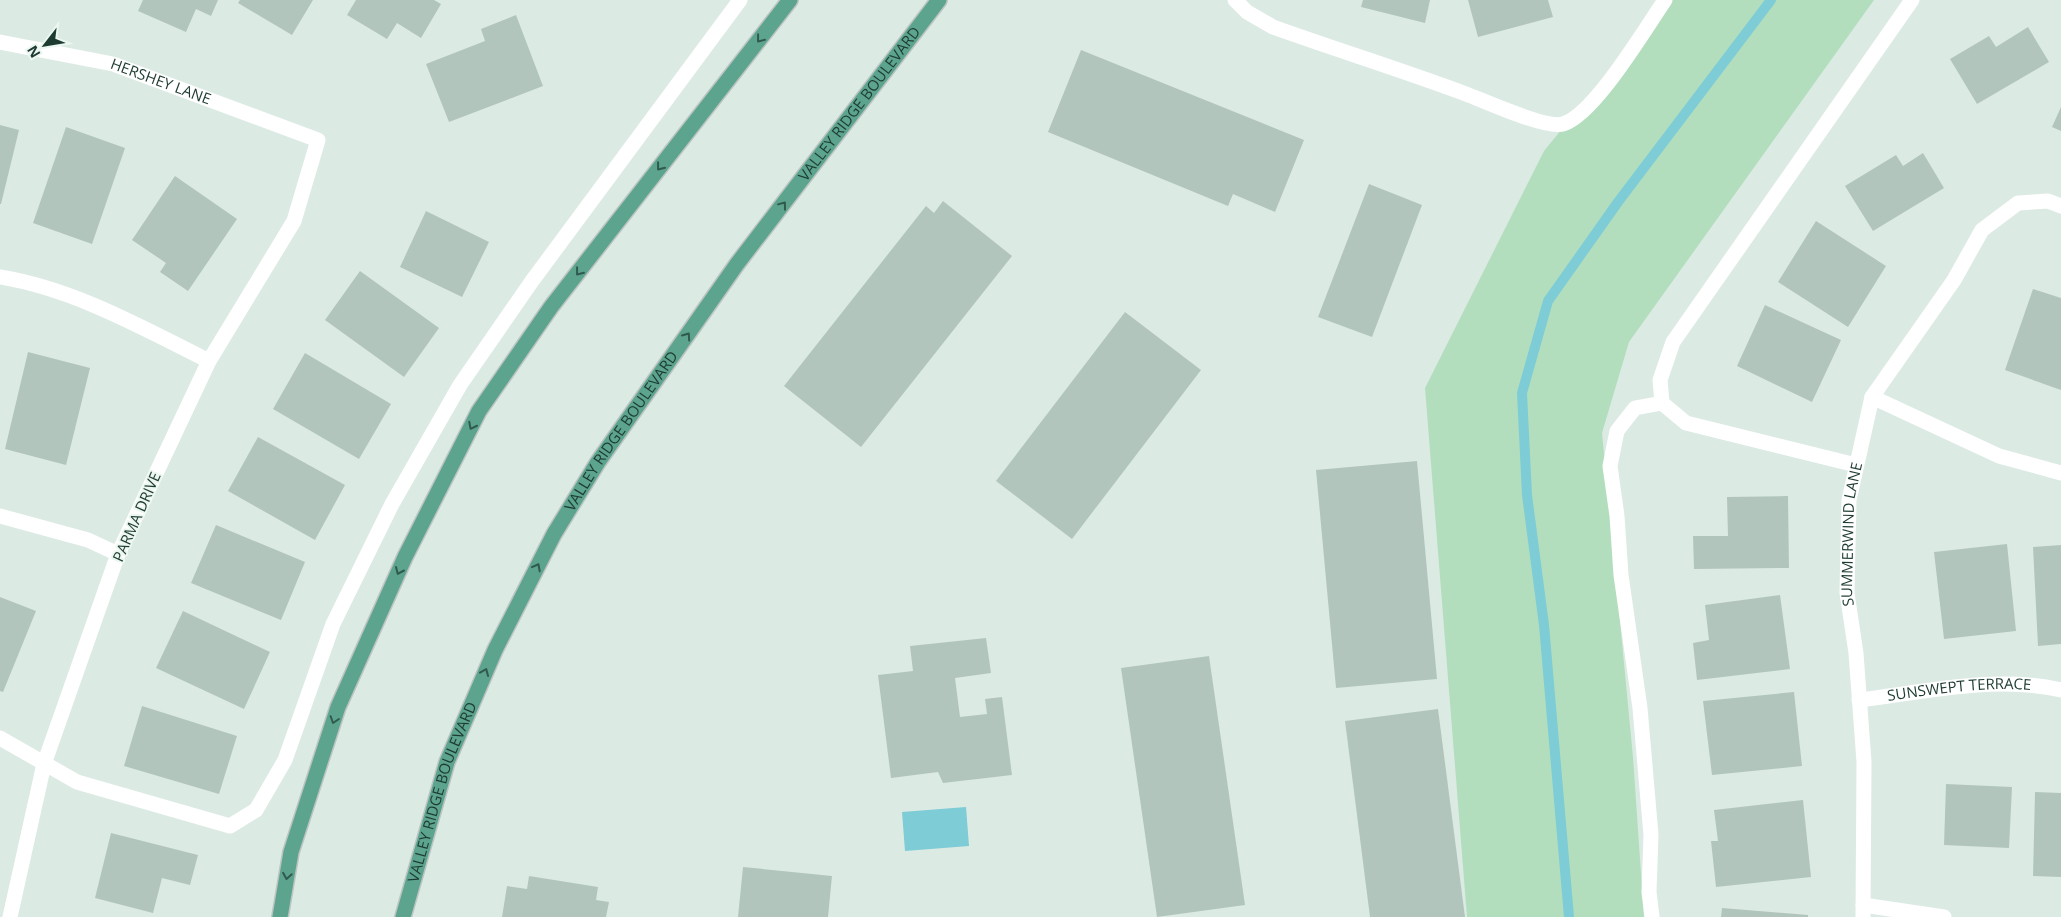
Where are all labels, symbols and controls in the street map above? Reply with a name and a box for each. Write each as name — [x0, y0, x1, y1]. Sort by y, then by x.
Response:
north arrow — [20, 20, 70, 70]
street label: VALLEY RIDGE BOULEVARD — [793, 22, 924, 185]
one-way arrow — [756, 33, 765, 42]
text: N — [22, 42, 45, 62]
street label: HERSHEY LANE — [108, 53, 214, 108]
one-way arrow — [657, 161, 666, 171]
one-way arrow — [777, 202, 785, 211]
one-way arrow — [576, 266, 584, 275]
one-way arrow — [681, 332, 690, 342]
street label: VALLEY RIDGE BOULEVARD — [559, 347, 682, 515]
one-way arrow — [467, 421, 478, 430]
street label: SUMMERWIND LANE — [1836, 460, 1866, 608]
street label: PARMA DRIVE — [107, 469, 165, 565]
one-way arrow — [531, 564, 541, 573]
one-way arrow — [394, 566, 405, 575]
one-way arrow — [479, 668, 490, 677]
street label: SUNSWEPT TERRACE — [1886, 673, 2032, 705]
street label: VALLEY RIDGE BOULEVARD — [402, 698, 481, 885]
one-way arrow — [329, 716, 339, 724]
one-way arrow — [282, 871, 292, 880]

